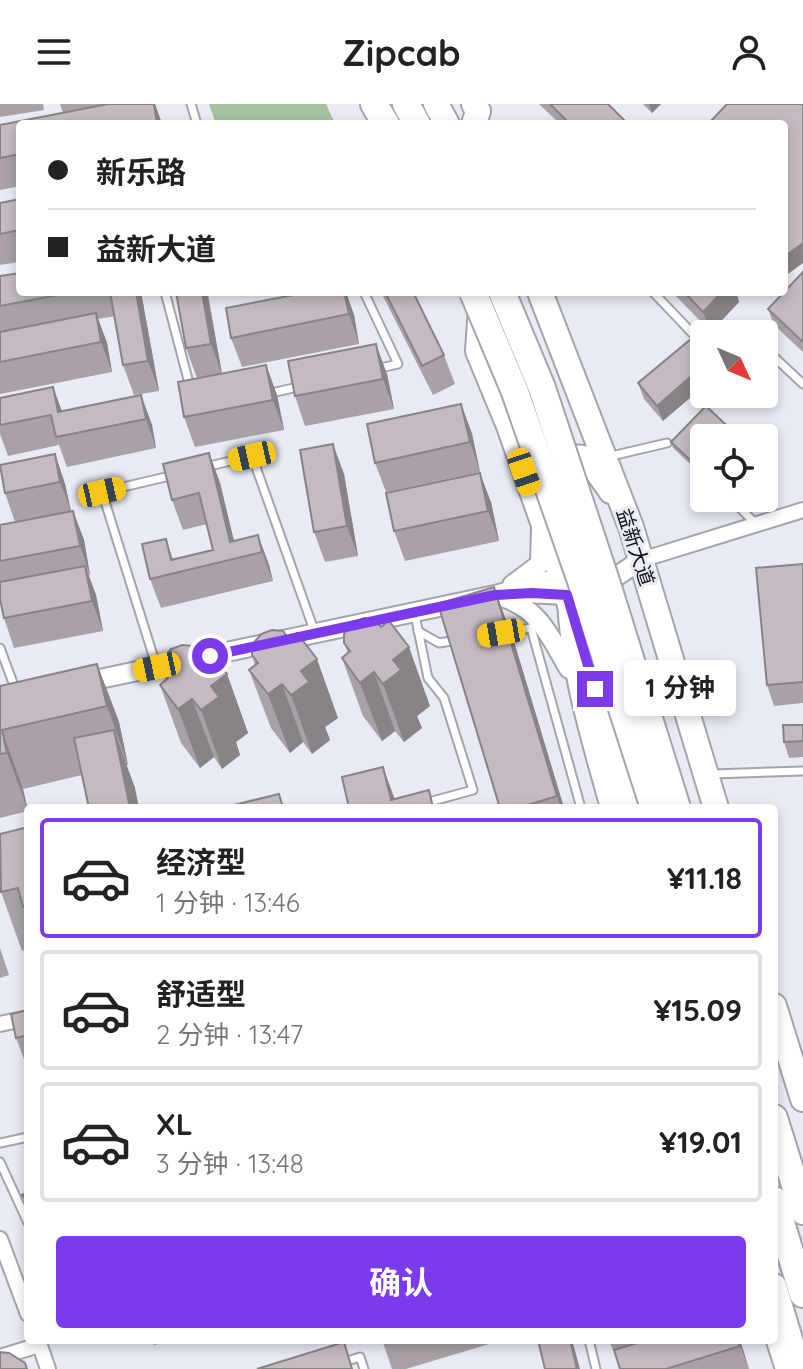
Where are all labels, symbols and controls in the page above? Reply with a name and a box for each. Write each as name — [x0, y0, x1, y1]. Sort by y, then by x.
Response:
icon: menu — [32, 30, 76, 74]
text: Zipcab — [342, 30, 461, 75]
icon: person — [727, 30, 771, 74]
text: 新乐路 — [96, 153, 186, 191]
text: 益新大道 — [96, 230, 216, 268]
north arrow — [690, 320, 778, 408]
map controls — [690, 320, 778, 512]
button: locate — [690, 424, 778, 512]
car — [226, 439, 278, 473]
car — [505, 445, 543, 499]
car — [76, 475, 128, 509]
street label: 益新大道 — [612, 505, 660, 589]
car — [475, 617, 527, 649]
route start — [192, 638, 228, 674]
car — [131, 650, 183, 684]
callout: 1 分钟 — [623, 661, 735, 717]
route end — [577, 671, 613, 707]
text: 1 分钟 — [645, 671, 715, 704]
icon: car — [60, 842, 132, 914]
text: 经济型 — [156, 843, 246, 881]
text: ¥11.18 — [667, 859, 742, 897]
text: 1 分钟 · 13:46 — [156, 886, 300, 919]
icon: car — [60, 974, 132, 1046]
text: 舒适型 — [156, 975, 246, 1013]
text: ¥15.09 — [653, 991, 742, 1029]
text: 2 分钟 · 13:47 — [156, 1018, 303, 1051]
text: XL — [156, 1105, 193, 1143]
icon: car — [60, 1106, 132, 1178]
text: ¥19.01 — [659, 1123, 742, 1161]
text: 3 分钟 · 13:48 — [156, 1147, 304, 1180]
button: 确认 — [56, 1236, 746, 1328]

